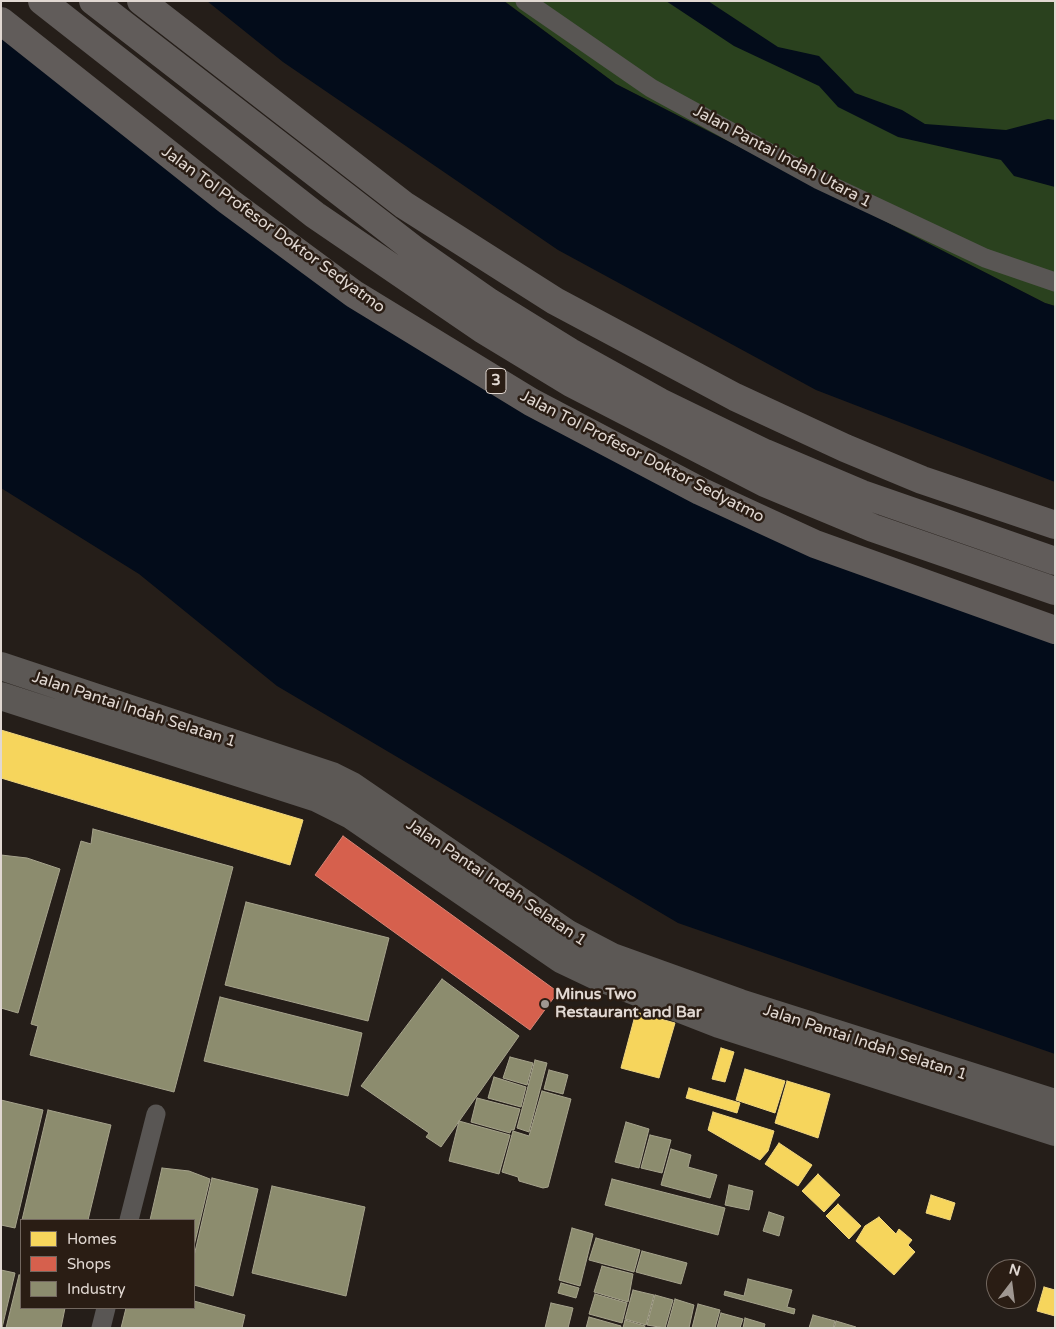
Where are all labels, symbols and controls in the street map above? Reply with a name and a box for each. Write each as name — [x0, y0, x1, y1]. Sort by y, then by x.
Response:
street label: Jalan Pantai Indah Utara 1 — [690, 102, 874, 212]
street label: Jalan Tol Profesor Doktor Sedyatmo — [158, 142, 388, 318]
road number: 3 — [486, 368, 506, 394]
street label: Jalan Tol Profesor Doktor Sedyatmo — [517, 387, 767, 527]
street label: Jalan Pantai Indah Selatan 1 — [30, 668, 238, 752]
street label: Jalan Pantai Indah Selatan 1 — [402, 815, 590, 951]
place label: Minus Two Restaurant and Bar — [555, 985, 702, 1023]
marker: Minus Two Restaurant and Bar — [539, 998, 551, 1010]
street label: Jalan Pantai Indah Selatan 1 — [761, 1001, 969, 1085]
legend — [20, 1219, 195, 1309]
text: Homes — [67, 1230, 117, 1248]
text: Shops — [67, 1255, 111, 1273]
north arrow — [986, 1259, 1036, 1309]
text: N — [1007, 1260, 1022, 1280]
text: Industry — [67, 1280, 126, 1298]

